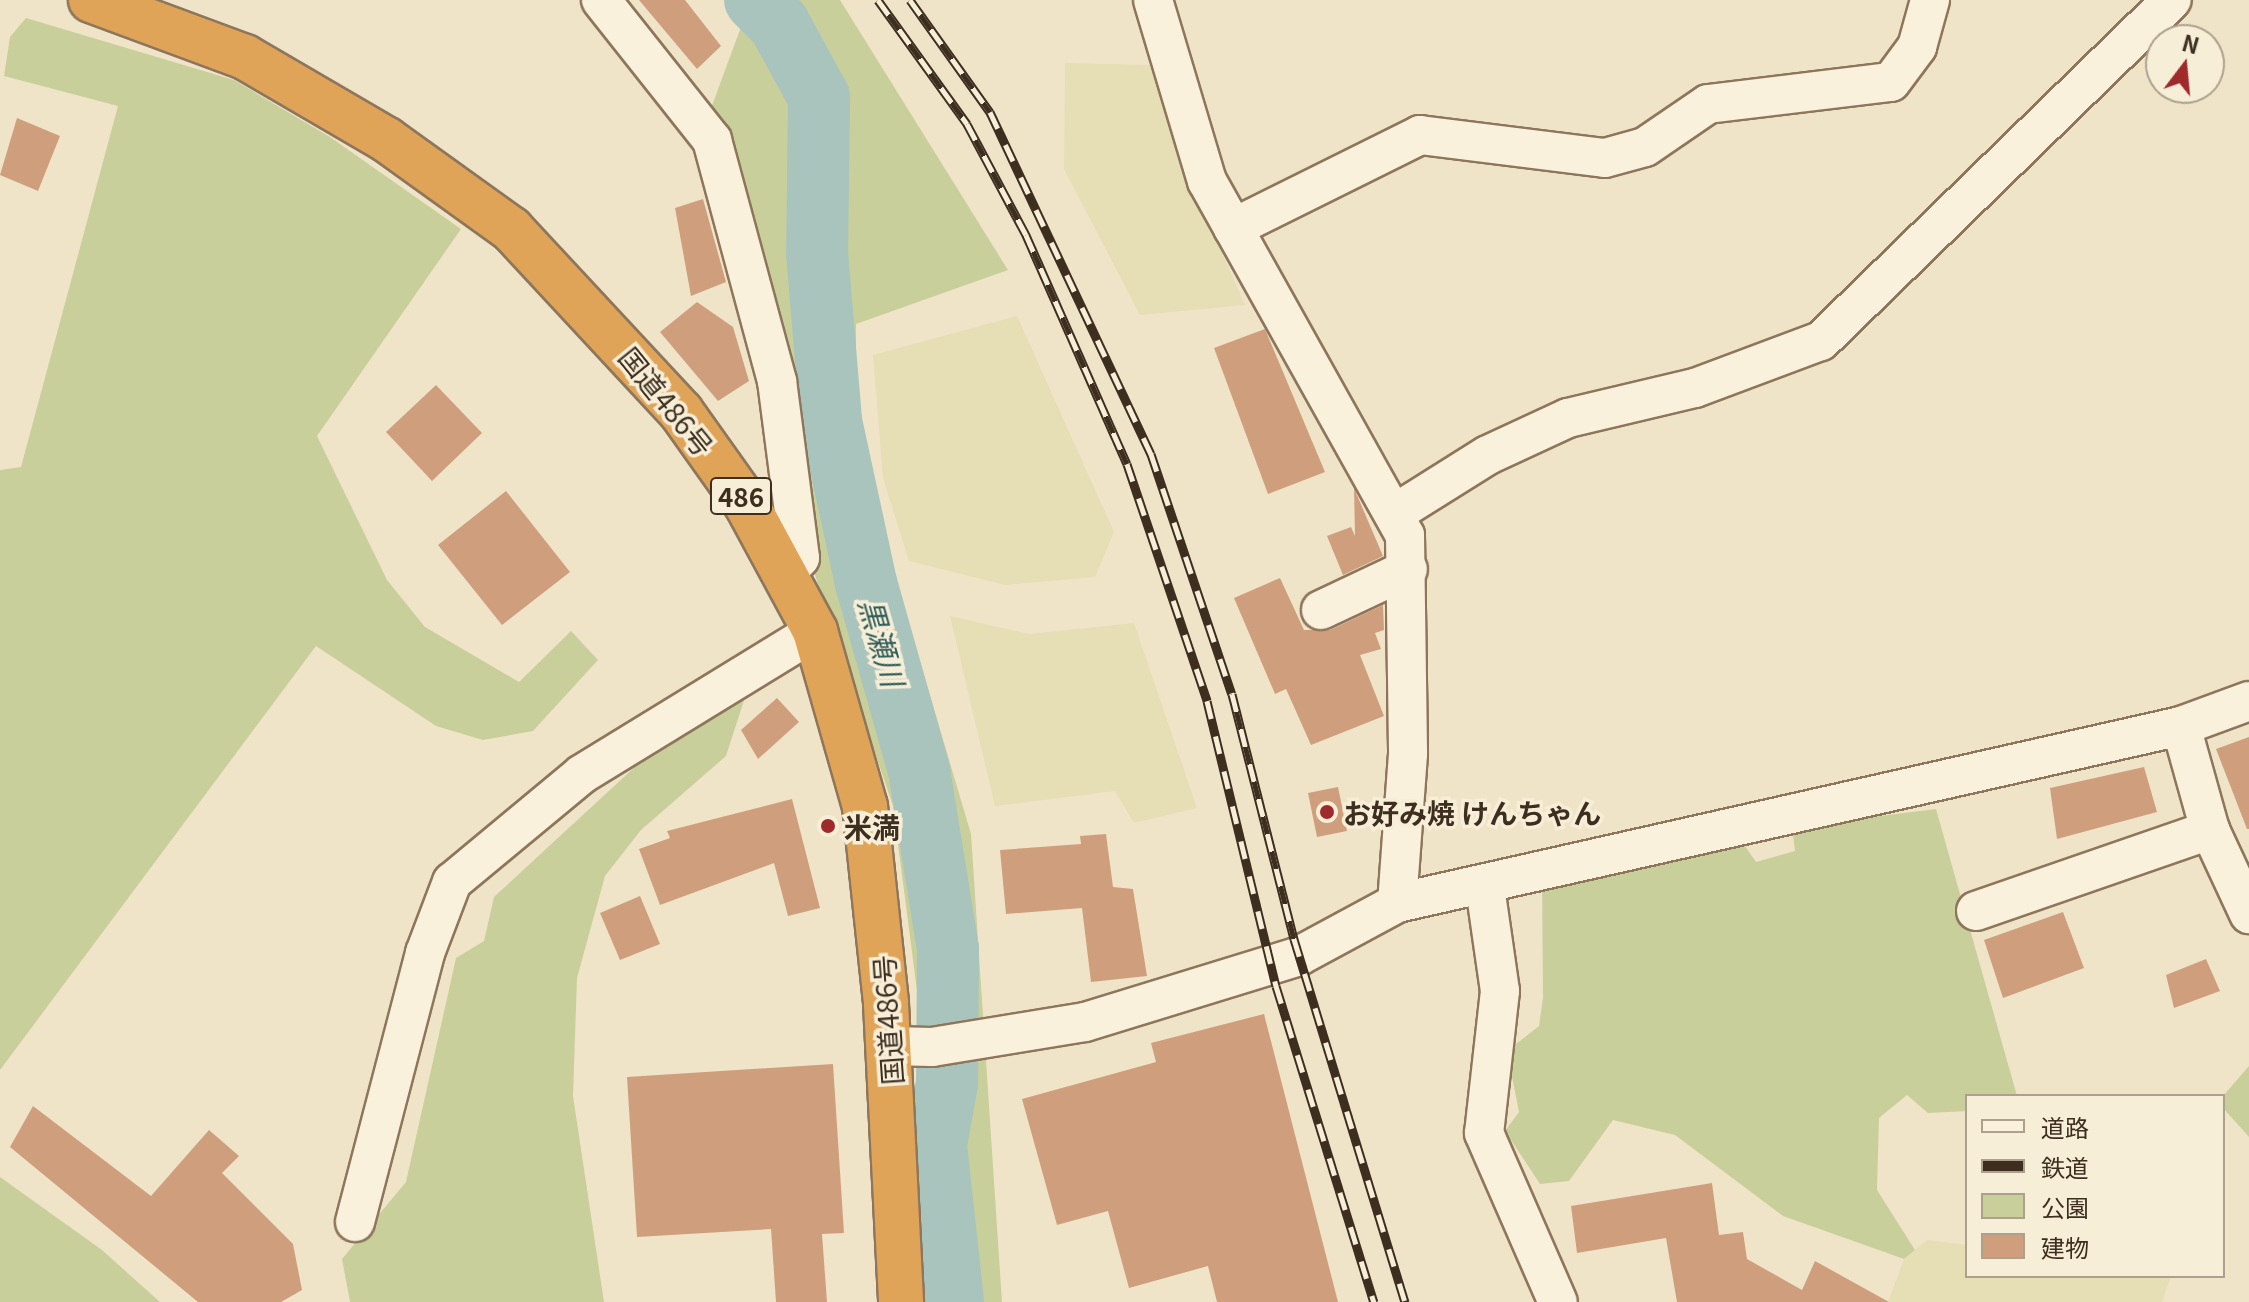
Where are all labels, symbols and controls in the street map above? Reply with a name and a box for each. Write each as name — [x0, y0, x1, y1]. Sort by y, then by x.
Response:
north arrow — [2145, 24, 2225, 104]
text: N — [2179, 25, 2203, 61]
street label: 国道486号 — [613, 340, 721, 462]
road number: 486 — [709, 474, 773, 518]
water label: 黒瀬川 — [853, 594, 913, 690]
place label: お好み焼 けんちゃん — [1343, 795, 1601, 829]
marker: お好み焼 けんちゃん — [1318, 803, 1336, 821]
place label: 米満 — [844, 809, 900, 843]
marker: 米満 — [819, 817, 837, 835]
street label: 国道486号 — [866, 954, 908, 1086]
legend — [1965, 1094, 2225, 1278]
text: 道路 — [2041, 1109, 2089, 1144]
text: 鉄道 — [2041, 1149, 2089, 1184]
text: 公園 — [2041, 1189, 2089, 1224]
text: 建物 — [2041, 1229, 2089, 1264]

